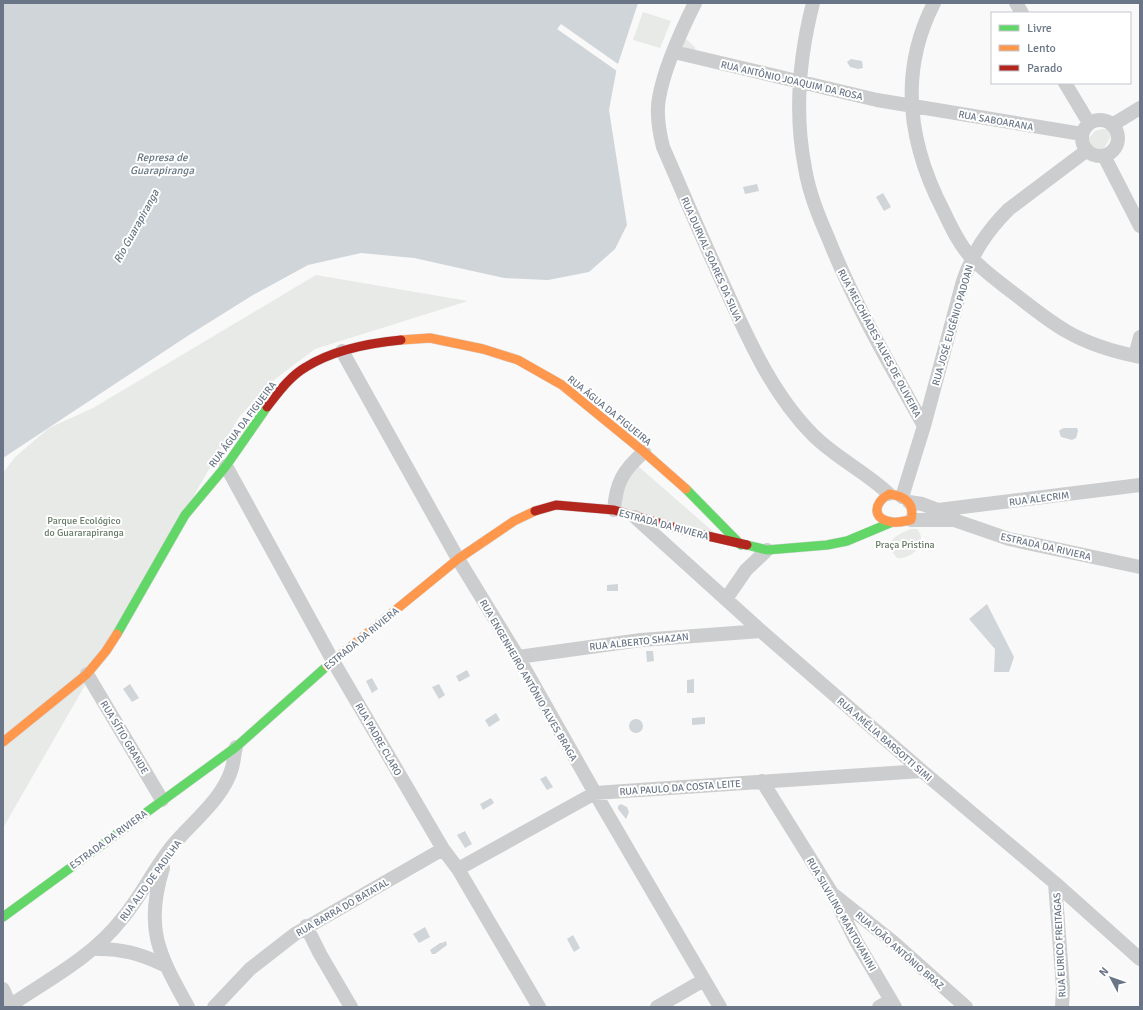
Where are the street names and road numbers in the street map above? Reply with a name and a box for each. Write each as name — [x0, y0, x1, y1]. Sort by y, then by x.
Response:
street label: RUA ANTÔNIO JOAQUIM DA ROSA — [720, 59, 864, 103]
street label: RUA SABOARANA — [957, 108, 1034, 133]
street label: RUA DURVAL SOARES DA SILVA — [678, 195, 744, 323]
street label: RUA JOSÉ EUGÊNIO PADOAN — [929, 263, 976, 387]
street label: RUA MELCHÍADES ALVES DE OLIVEIRA — [835, 267, 924, 420]
street label: RUA ÁGUA DA FIGUEIRA — [565, 372, 654, 448]
street label: RUA ÁGUA DA FIGUEIRA — [206, 379, 279, 470]
street label: RUA ALECRIM — [1008, 489, 1070, 509]
street label: ESTRADA DA RIVIERA — [617, 507, 710, 543]
street label: ESTRADA DA RIVIERA — [999, 531, 1092, 563]
street label: RUA ENGENHEIRO ANTÔNIO ALVES BRAGA — [477, 597, 580, 764]
street label: ESTRADA DA RIVIERA — [322, 605, 401, 673]
street label: RUA ALBERTO SHAZAN — [589, 631, 689, 653]
street label: RUA AMÉLIA BARSOTTI SIMI — [834, 695, 935, 784]
street label: RUA SÍTIO GRANDE — [98, 698, 152, 777]
street label: RUA PADRE CLARO — [352, 701, 404, 778]
street label: RUA PAULO DA COSTA LEITE — [619, 778, 741, 798]
street label: ESTRADA DA RIVIERA — [68, 808, 150, 872]
street label: RUA ALTO DE PADILHA — [117, 838, 184, 923]
street label: RUA SILVILINO MANTOVANINI — [804, 856, 879, 973]
street label: RUA BARRA DO BATATAL — [294, 876, 391, 939]
street label: RUA EURICO FREITAGAS — [1051, 892, 1069, 998]
street label: RUA JOÃO ANTÔNIO BRAZ — [853, 909, 946, 993]

